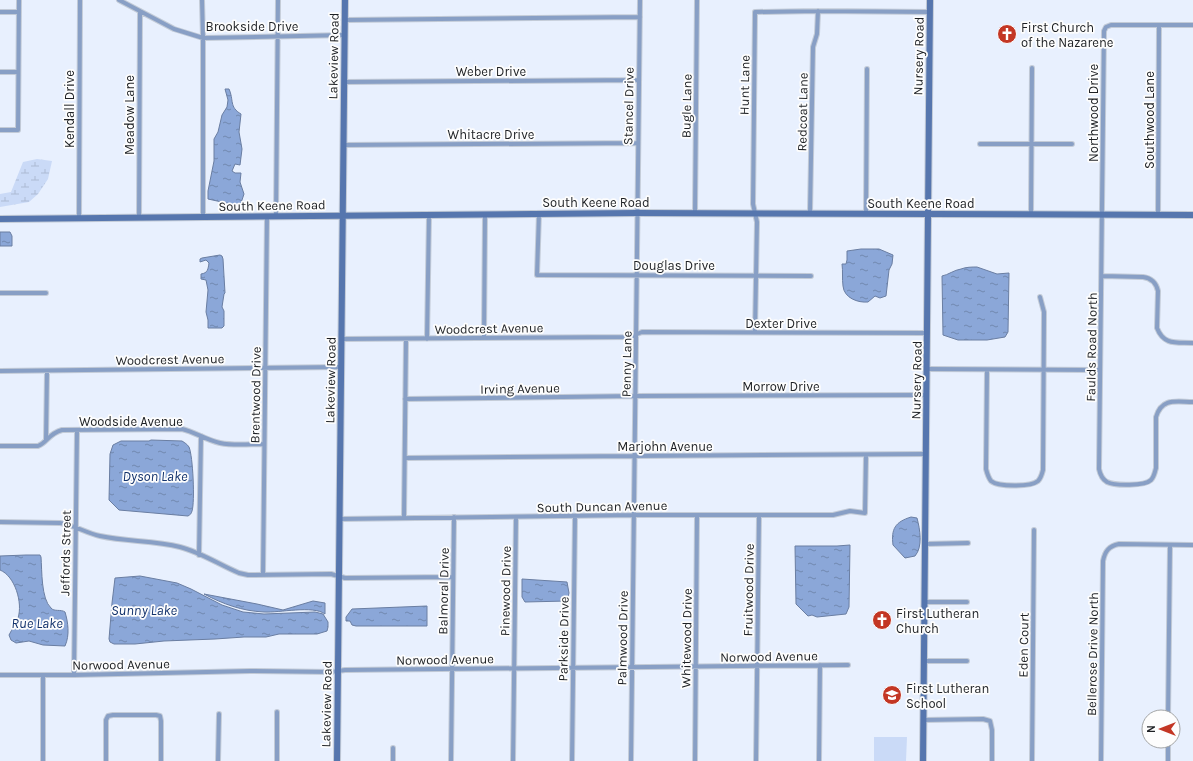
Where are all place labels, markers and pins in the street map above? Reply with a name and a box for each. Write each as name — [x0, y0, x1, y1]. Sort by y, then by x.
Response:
place label: First Church of the Nazarene — [1021, 20, 1114, 50]
church icon: First Church of the Nazarene — [996, 23, 1018, 45]
place label: First Lutheran Church — [896, 606, 979, 636]
church icon: First Lutheran Church — [871, 609, 893, 631]
place label: First Lutheran School — [906, 681, 989, 711]
school or university icon: First Lutheran School — [881, 684, 903, 706]

